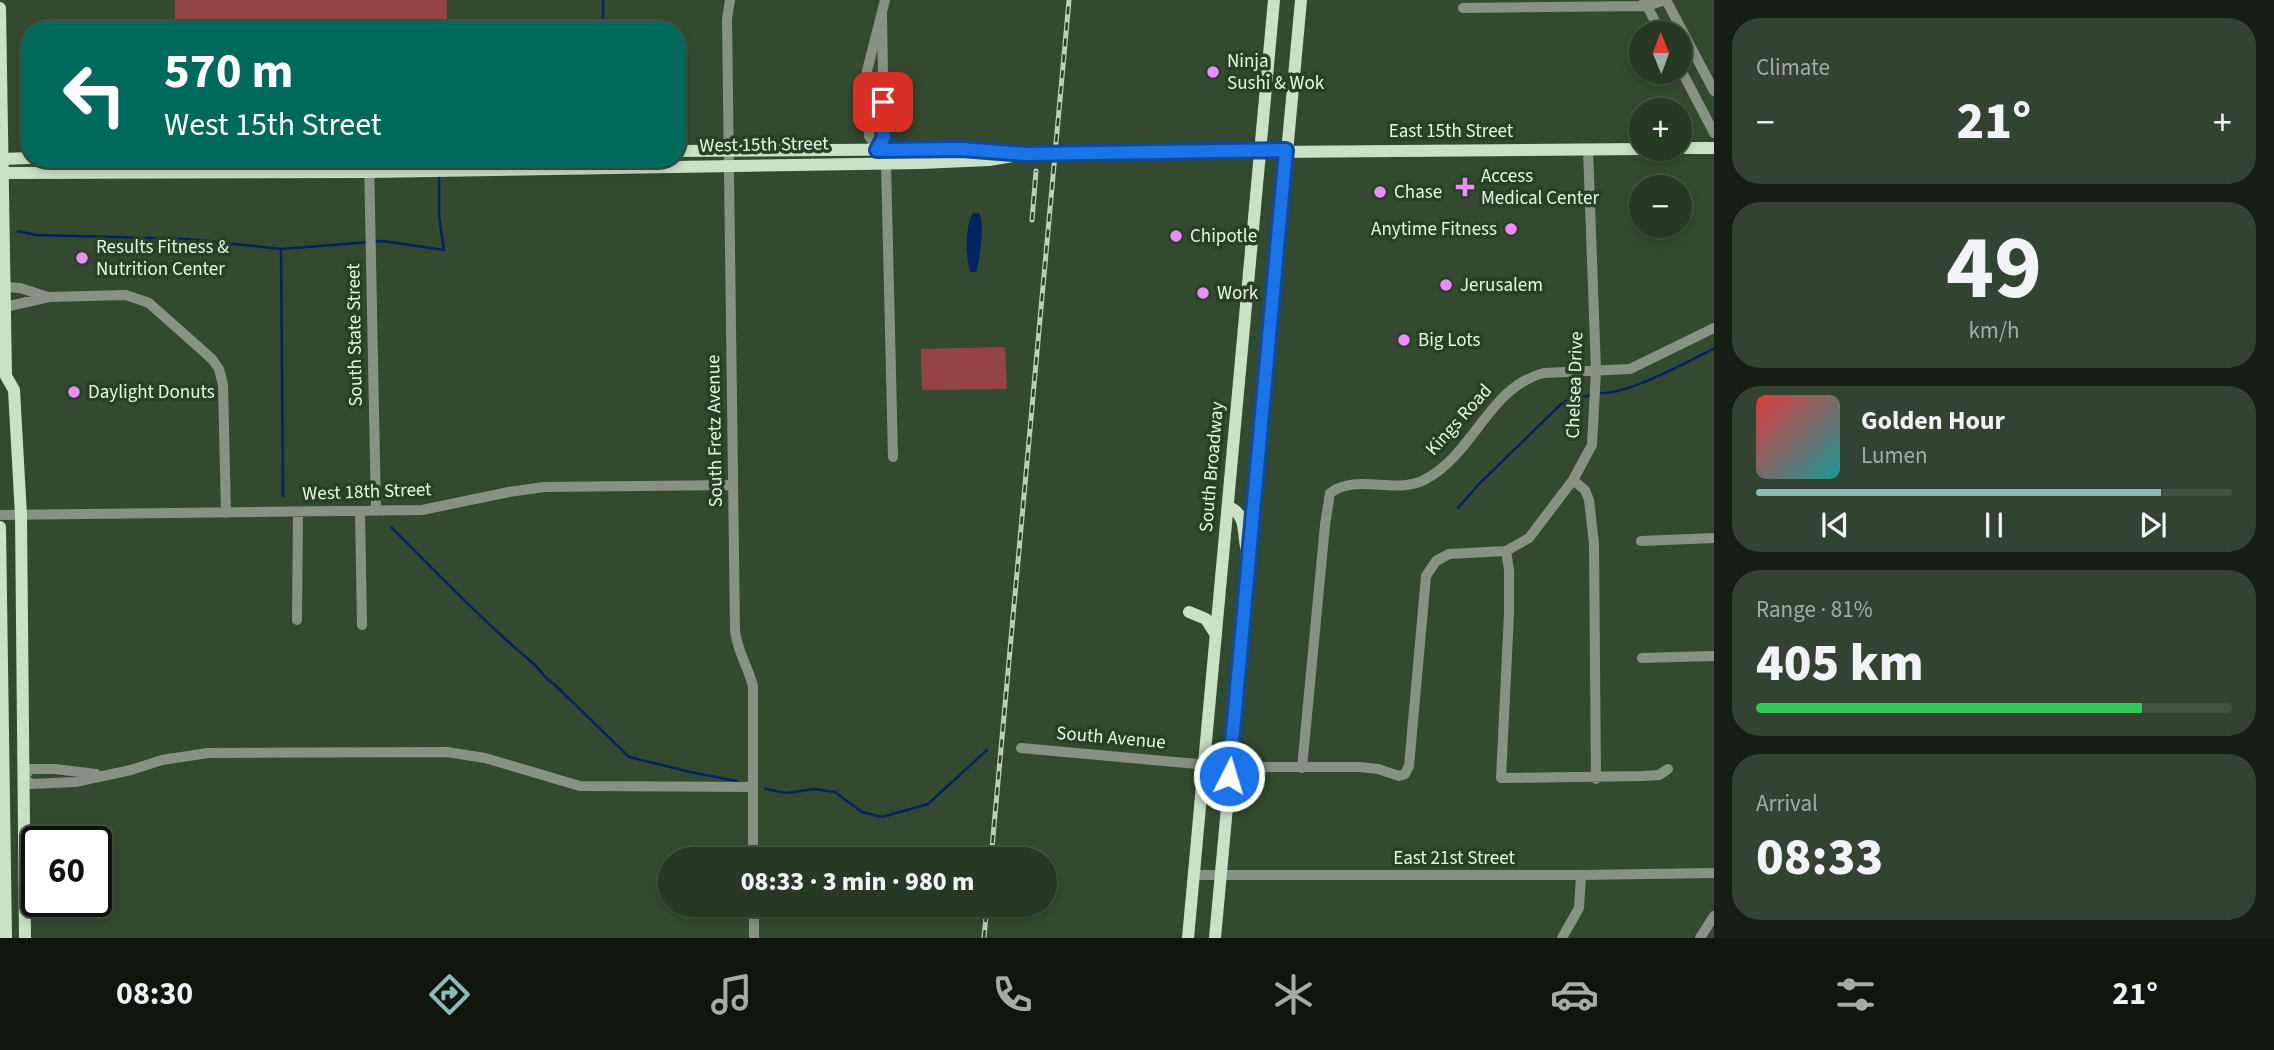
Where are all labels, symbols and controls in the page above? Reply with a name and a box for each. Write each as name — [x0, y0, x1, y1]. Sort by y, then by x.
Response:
north arrow — [1629, 21, 1692, 84]
map controls — [1629, 21, 1692, 238]
text: 570 m — [164, 37, 293, 107]
place label: Ninja Sushi & Wok — [1227, 48, 1325, 97]
icon: left — [49, 49, 140, 140]
text: Climate — [1756, 51, 1830, 84]
marker: Ninja Sushi & Wok — [1205, 64, 1221, 80]
pin — [853, 72, 913, 132]
icon: arrive — [864, 83, 902, 121]
text: 21° — [1957, 85, 2031, 159]
text: − — [1756, 96, 1775, 150]
text: + — [2213, 96, 2232, 150]
button: + — [1629, 98, 1692, 161]
text: West 15th Street — [164, 102, 382, 148]
street label: East 15th Street — [1389, 118, 1514, 145]
street label: West 15th Street — [699, 130, 829, 160]
place label: Access Medical Center — [1481, 163, 1599, 212]
button: − — [1629, 175, 1692, 238]
marker: Access Medical Center — [1455, 177, 1475, 197]
place label: Chase — [1394, 179, 1442, 206]
marker: Chase — [1372, 184, 1388, 200]
text: 49 — [1946, 204, 2042, 333]
place label: Anytime Fitness — [1371, 216, 1497, 243]
marker: Anytime Fitness — [1503, 221, 1519, 237]
place label: Chipotle — [1190, 223, 1257, 250]
marker: Chipotle — [1168, 228, 1184, 244]
place label: Results Fitness & Nutrition Center — [96, 234, 229, 283]
marker: Results Fitness & Nutrition Center — [74, 250, 90, 266]
street label: South State Street — [340, 263, 370, 407]
place label: Jerusalem — [1460, 272, 1543, 299]
marker: Jerusalem — [1438, 277, 1454, 293]
place label: Work — [1217, 280, 1259, 307]
marker: Work — [1195, 285, 1211, 301]
text: km/h — [1968, 314, 2020, 347]
place label: Big Lots — [1418, 327, 1480, 354]
street label: Chelsea Drive — [1560, 331, 1590, 439]
marker: Big Lots — [1396, 332, 1412, 348]
street label: South Fretz Avenue — [700, 354, 730, 508]
street label: Kings Road — [1419, 378, 1499, 462]
place label: Daylight Donuts — [88, 379, 215, 406]
marker: Daylight Donuts — [66, 384, 82, 400]
street label: South Broadway — [1193, 400, 1231, 533]
text: Golden Hour — [1861, 402, 2005, 439]
text: Lumen — [1861, 439, 1928, 472]
street label: West 18th Street — [302, 476, 433, 508]
icon: previous — [1816, 506, 1854, 544]
icon: pause — [1975, 506, 2013, 544]
icon: next — [2134, 506, 2172, 544]
text: Range · 81% — [1756, 593, 1873, 626]
text: 405 km — [1756, 627, 1924, 701]
street label: South Avenue — [1055, 720, 1167, 756]
position arrow — [1192, 739, 1266, 813]
text: Arrival — [1756, 787, 1818, 820]
text: 08:33 — [1756, 821, 1883, 895]
speed limit sign: 60 — [21, 826, 112, 917]
street label: East 21st Street — [1393, 845, 1515, 872]
text: 08:33 · 3 min · 980 m — [741, 863, 974, 900]
icon: directions — [425, 970, 474, 1019]
icon: music — [707, 970, 756, 1019]
icon: phone — [988, 970, 1037, 1019]
icon: climate — [1269, 970, 1318, 1019]
icon: car — [1550, 970, 1599, 1019]
icon: filters — [1831, 970, 1880, 1019]
text: 08:30 — [116, 971, 193, 1017]
text: 21° — [2112, 971, 2158, 1017]

